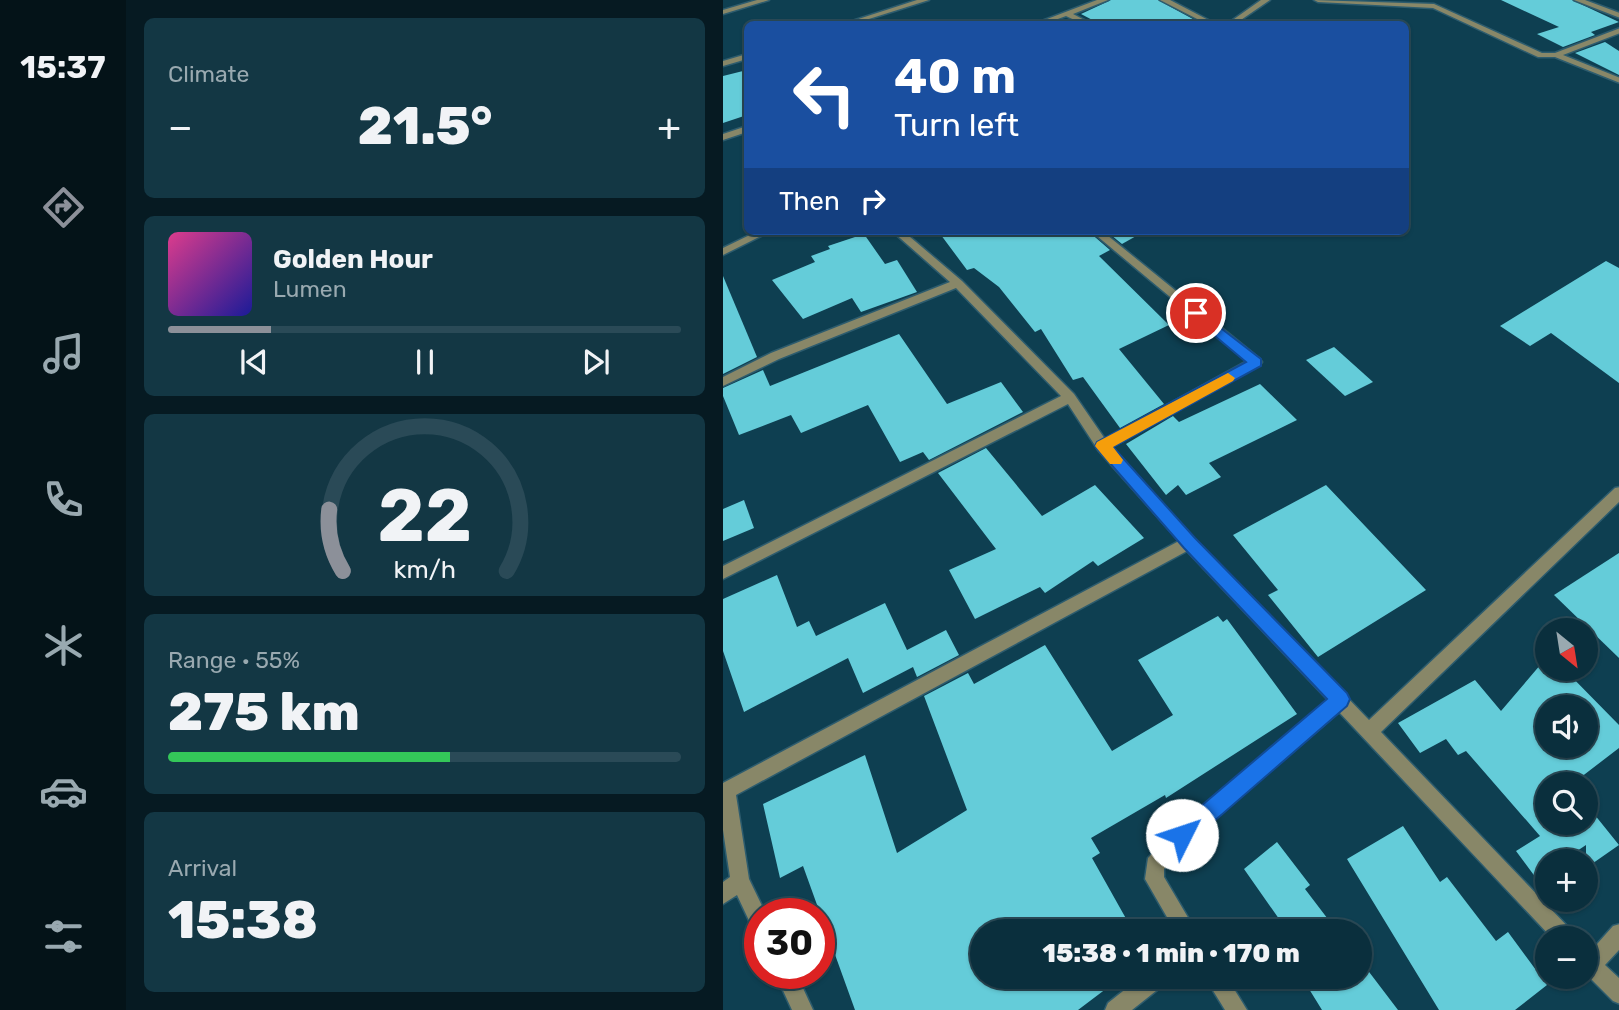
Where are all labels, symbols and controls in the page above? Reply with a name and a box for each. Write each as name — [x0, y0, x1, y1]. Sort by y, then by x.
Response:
text: 40 m — [894, 47, 1016, 105]
text: 15:37 — [20, 48, 106, 86]
icon: left — [779, 49, 870, 140]
text: Climate — [168, 60, 249, 88]
text: 21.5° — [358, 95, 492, 157]
text: − — [168, 104, 193, 150]
text: + — [657, 104, 681, 150]
text: Turn left — [894, 106, 1019, 144]
icon: right — [854, 182, 892, 220]
icon: directions — [39, 183, 88, 232]
text: Then — [779, 186, 840, 217]
text: Golden Hour — [273, 244, 433, 275]
text: Lumen — [273, 275, 347, 303]
pin — [1166, 283, 1226, 343]
icon: arrive — [1177, 294, 1215, 332]
icon: music — [39, 329, 88, 378]
icon: previous — [235, 343, 273, 381]
icon: pause — [406, 343, 444, 381]
icon: next — [577, 343, 615, 381]
text: 22 — [377, 473, 472, 559]
icon: phone — [39, 475, 88, 524]
text: km/h — [393, 555, 456, 584]
north arrow — [1535, 618, 1598, 681]
map controls — [1535, 618, 1598, 989]
icon: climate — [39, 621, 88, 670]
text: Range · 55% — [168, 646, 300, 674]
text: 275 km — [168, 681, 360, 743]
button: sound — [1535, 695, 1598, 758]
icon: car — [39, 767, 88, 816]
button: search — [1535, 772, 1598, 835]
position arrow — [1145, 798, 1219, 872]
button: + — [1535, 849, 1598, 912]
text: Arrival — [168, 854, 237, 882]
text: 15:38 — [168, 889, 318, 951]
speed limit sign: 30 — [744, 898, 835, 989]
icon: filters — [39, 912, 88, 961]
button: − — [1535, 926, 1598, 989]
text: 15:38 · 1 min · 170 m — [1042, 938, 1300, 969]

